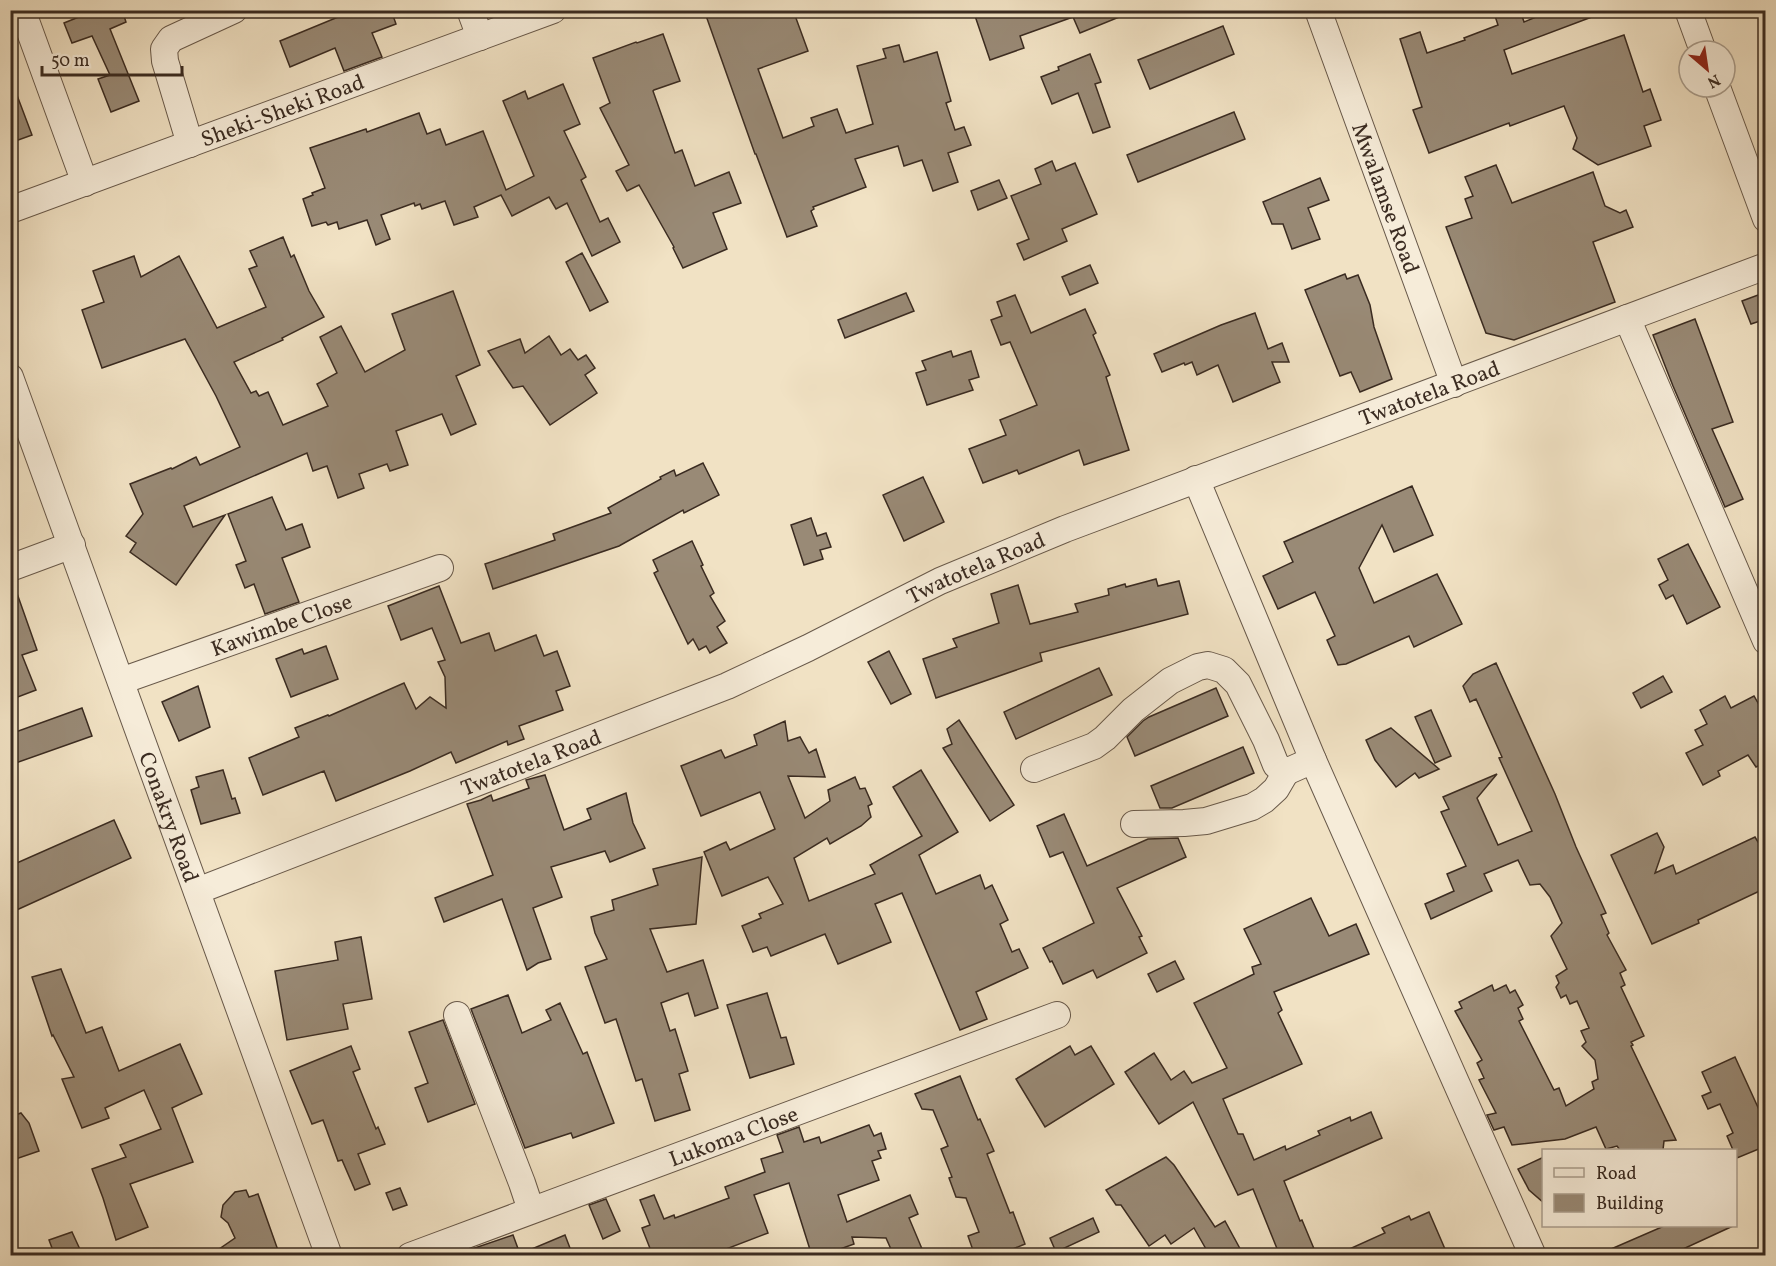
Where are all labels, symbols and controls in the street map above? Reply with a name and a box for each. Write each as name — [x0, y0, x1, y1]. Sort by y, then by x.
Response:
scale bar — [42, 39, 182, 77]
north arrow — [1677, 39, 1737, 99]
text: 50 m — [51, 49, 90, 74]
street label: Sheki-Sheki Road — [197, 68, 369, 156]
text: N — [1703, 68, 1724, 93]
street label: Mwalamse Road — [1342, 119, 1426, 279]
street label: Twatotela Road — [1355, 354, 1505, 435]
street label: Twatotela Road — [902, 526, 1051, 613]
street label: Kawimbe Close — [207, 587, 357, 666]
street label: Twatotela Road — [457, 723, 607, 805]
street label: Conakry Road — [129, 748, 205, 887]
street label: Lukoma Close — [665, 1100, 803, 1176]
legend — [1542, 1149, 1737, 1227]
text: Road — [1596, 1162, 1637, 1187]
text: Building — [1596, 1192, 1664, 1217]

